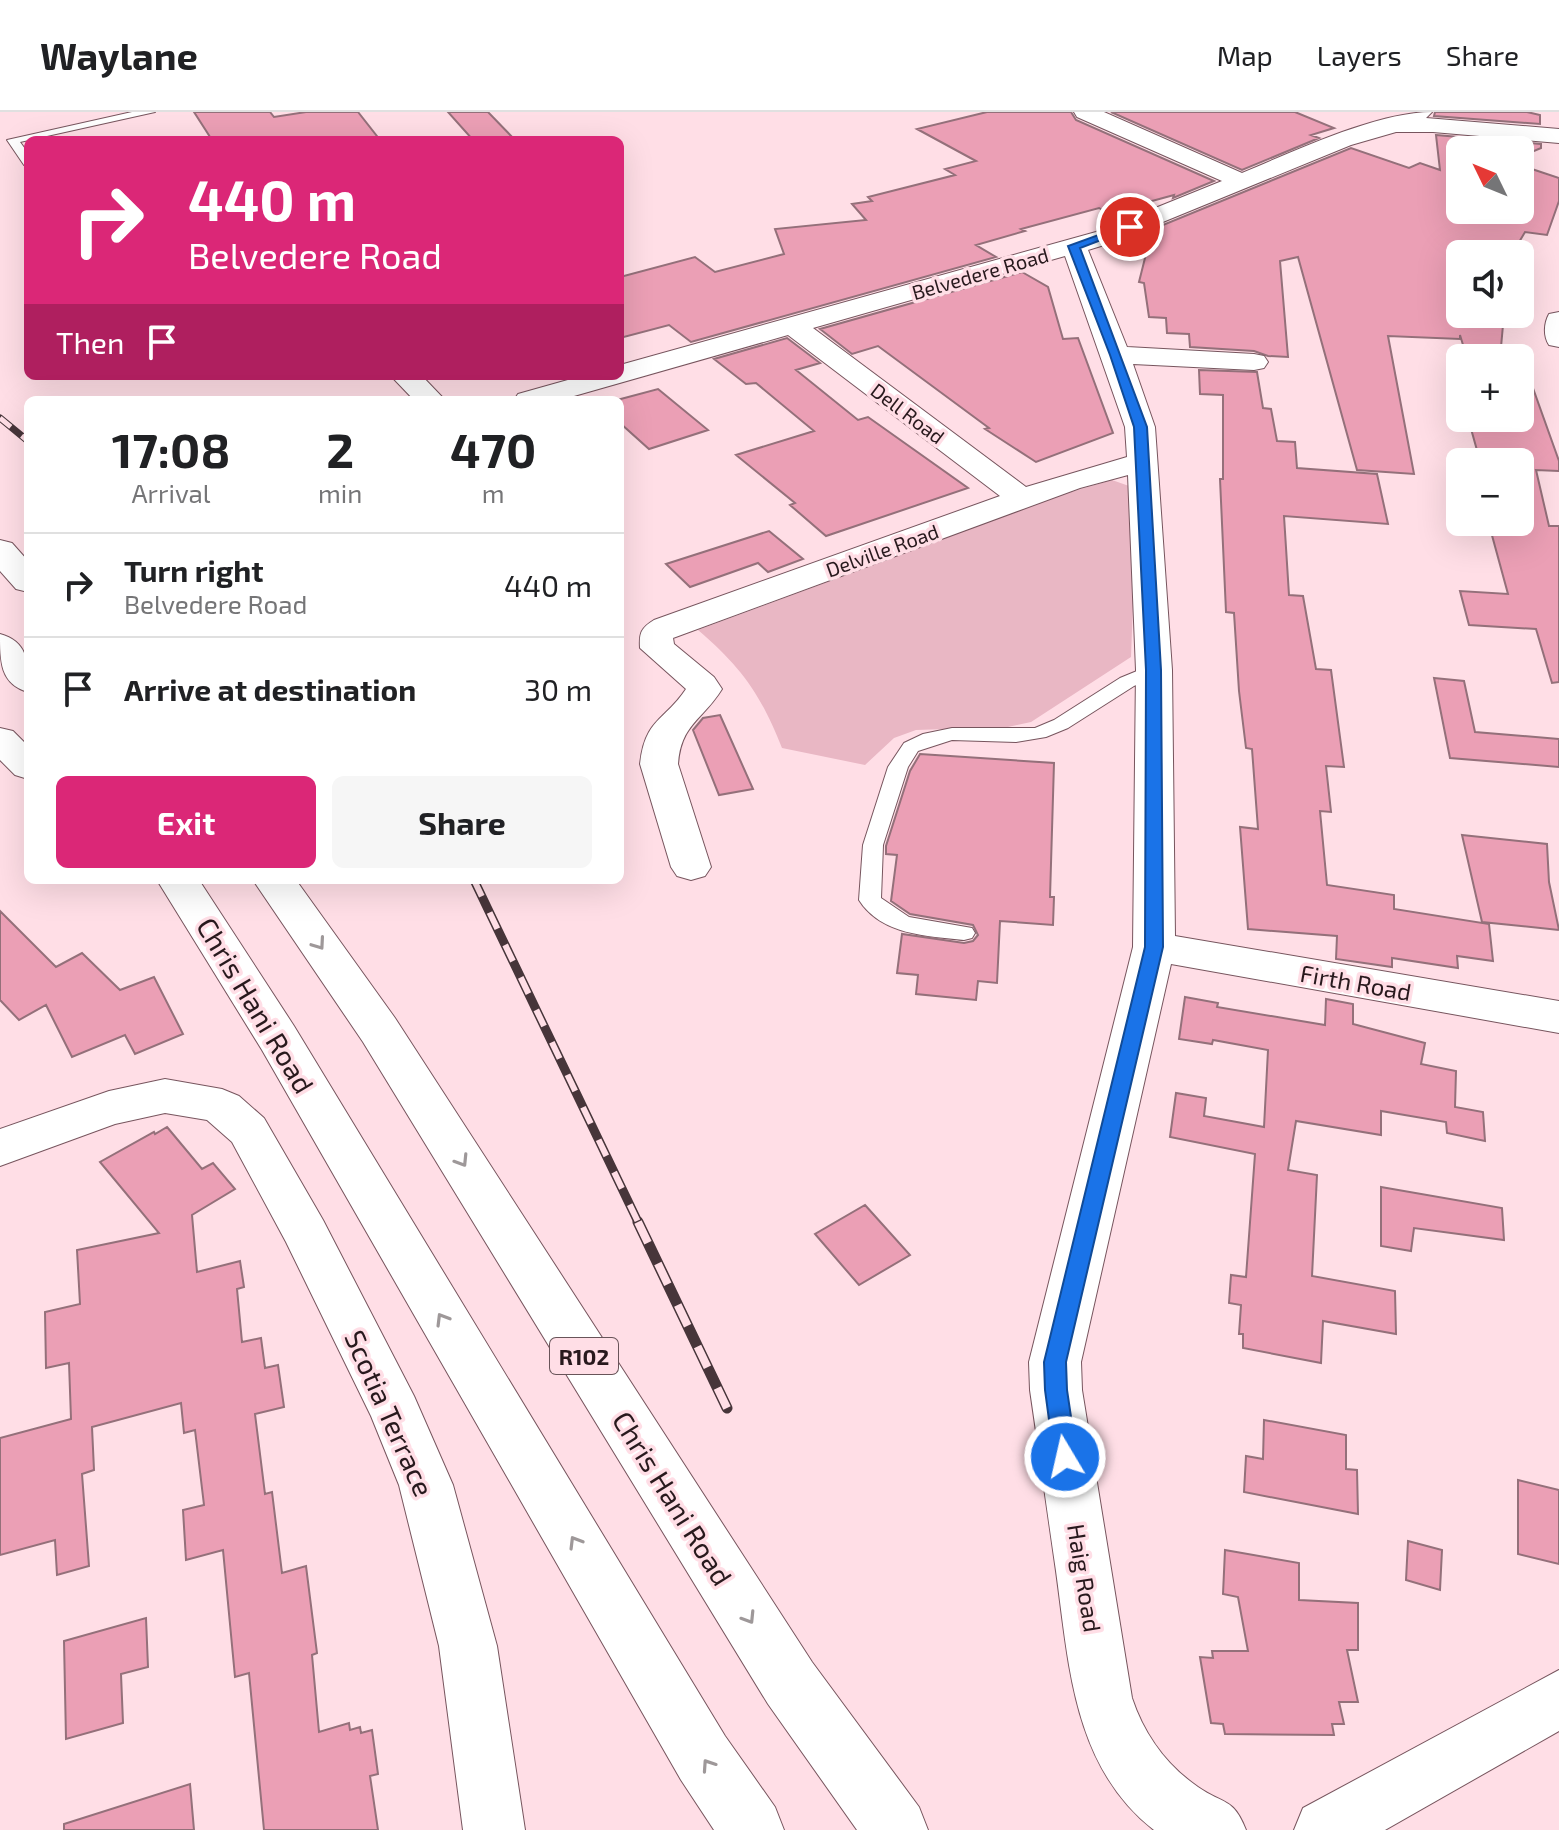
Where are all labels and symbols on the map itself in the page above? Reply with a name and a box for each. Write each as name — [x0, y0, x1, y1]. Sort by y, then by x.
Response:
north arrow — [1446, 136, 1534, 224]
pin — [1096, 193, 1164, 261]
street label: Belvedere Road — [909, 242, 1051, 304]
street label: Dell Road — [866, 378, 950, 448]
street label: Delville Road — [822, 519, 942, 581]
street label: Chris Hani Road — [190, 911, 322, 1099]
one-way arrow — [309, 935, 324, 949]
street label: Firth Road — [1298, 958, 1414, 1006]
one-way arrow — [452, 1152, 467, 1167]
one-way arrow — [436, 1313, 452, 1328]
street label: Scotia Terrace — [338, 1325, 442, 1501]
road number: R102 — [550, 1338, 618, 1374]
street label: Chris Hani Road — [606, 1405, 740, 1591]
position arrow — [1023, 1415, 1107, 1499]
street label: Haig Road — [1062, 1522, 1108, 1634]
one-way arrow — [569, 1536, 585, 1551]
one-way arrow — [739, 1609, 754, 1624]
one-way arrow — [703, 1760, 718, 1774]

